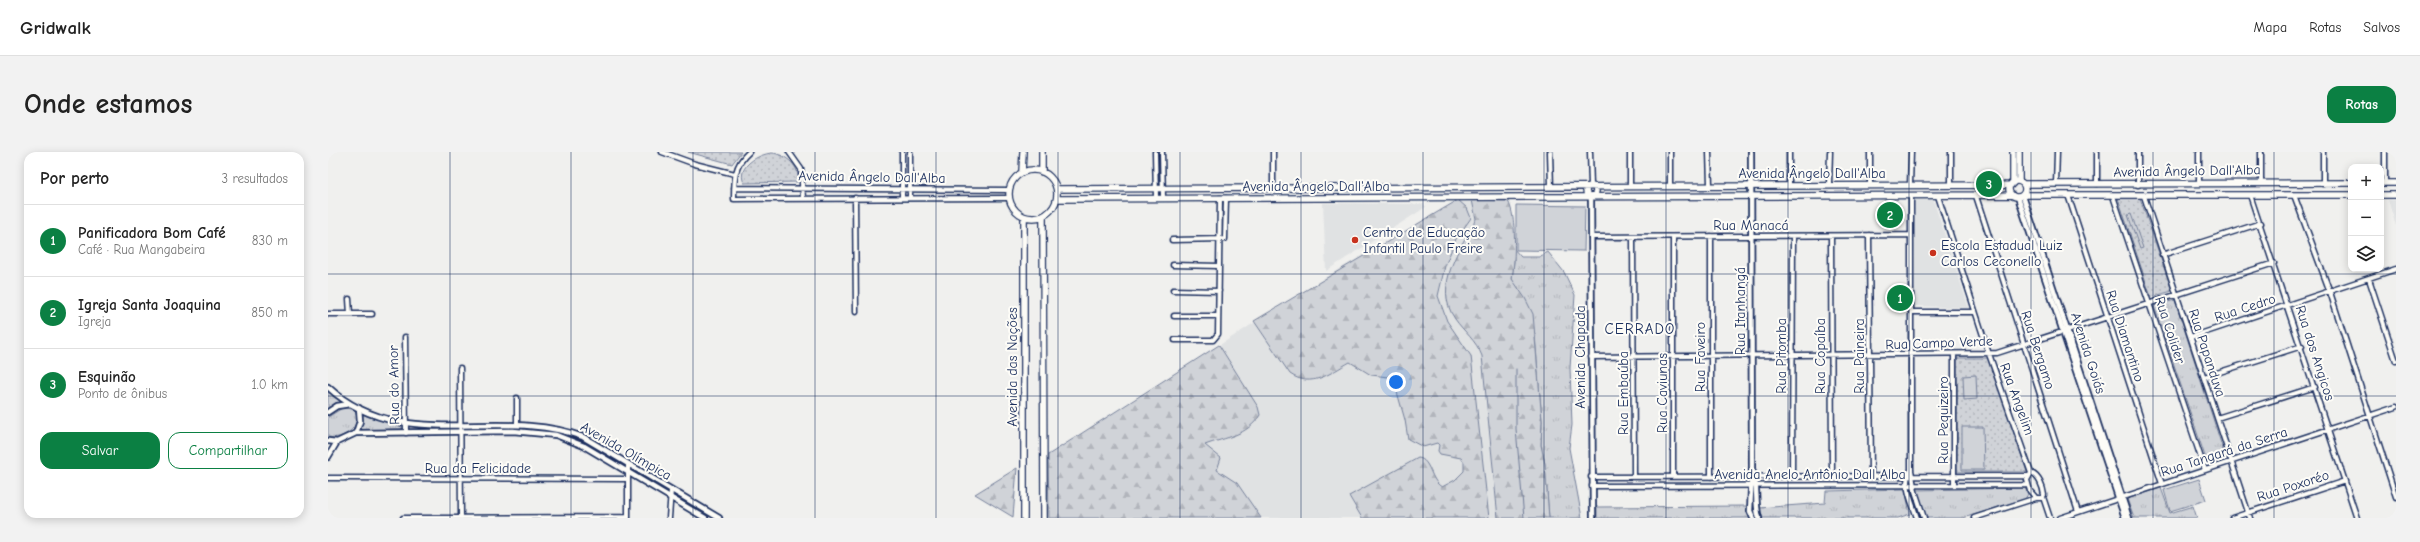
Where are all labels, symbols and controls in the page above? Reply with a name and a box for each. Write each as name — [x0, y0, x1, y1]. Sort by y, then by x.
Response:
text: Gridwalk — [20, 17, 91, 39]
text: Mapa — [2254, 19, 2287, 36]
text: Rotas — [2309, 19, 2341, 36]
text: Salvos — [2363, 19, 2400, 36]
button: Rotas — [2327, 86, 2396, 123]
text: Onde estamos — [24, 88, 192, 120]
street label: Avenida Ângelo Dall'Alba — [2113, 161, 2261, 181]
map controls — [2348, 164, 2384, 272]
button: + — [2348, 164, 2384, 200]
street label: Avenida Ângelo Dall'Alba — [1738, 165, 1886, 182]
street label: Avenida Ângelo Dall'Alba — [798, 167, 946, 187]
text: Por perto — [40, 169, 109, 188]
pin: 3 — [1976, 169, 2002, 199]
text: 3 resultados — [222, 171, 288, 186]
street label: Avenida Ângelo Dall'Alba — [1242, 178, 1390, 195]
pin: 2 — [1877, 200, 1903, 230]
button: − — [2348, 200, 2384, 236]
street label: Rua Manacá — [1713, 217, 1789, 234]
text: Panificadora Bom Café — [78, 224, 226, 242]
place label: Centro de Educação Infantil Paulo Freire — [1363, 224, 1485, 257]
text: 1 — [50, 233, 56, 248]
text: 830 m — [252, 233, 288, 248]
marker: Centro de Educação Infantil Paulo Freire — [1350, 235, 1360, 245]
button: layers — [2348, 236, 2384, 272]
place label: Escola Estadual Luiz Carlos Ceconello — [1941, 237, 2062, 270]
text: Café · Rua Mangabeira — [78, 242, 205, 257]
marker: Escola Estadual Luiz Carlos Ceconello — [1928, 248, 1938, 258]
street label: Rua Itanhangá — [1732, 267, 1749, 355]
pin: 1 — [1887, 283, 1913, 313]
street label: Rua Diamantino — [2102, 288, 2148, 384]
street label: Rua Cedro — [2212, 290, 2278, 326]
street label: Rua Colider — [2151, 294, 2189, 366]
text: Igreja Santa Joaquina — [78, 296, 221, 314]
street label: Rua dos Angicos — [2292, 303, 2338, 403]
text: 2 — [50, 305, 56, 320]
text: 850 m — [251, 305, 288, 320]
street label: Avenida Chapada — [1572, 305, 1589, 409]
street label: Avenida das Nações — [1004, 307, 1021, 427]
street label: Rua Papanduva — [2185, 307, 2229, 399]
street label: Rua Bergamo — [2017, 308, 2059, 392]
street label: Avenida Goiás — [2067, 310, 2109, 396]
text: Igreja — [78, 314, 111, 329]
street label: Rua Pitomba — [1773, 318, 1790, 394]
street label: Rua Copaíba — [1812, 318, 1829, 394]
street label: Rua Paineira — [1851, 318, 1868, 394]
district label: CERRADO — [1605, 320, 1675, 338]
street label: Rua Faveiro — [1692, 322, 1709, 392]
street label: Rua Campo Verde — [1885, 333, 1993, 353]
street label: Rua do Amor — [385, 345, 403, 425]
street label: Rua Embaúba — [1615, 351, 1632, 435]
street label: Rua Caviunas — [1654, 353, 1671, 433]
street label: Rua Angelim — [1996, 361, 2038, 437]
text: Esquinão — [78, 368, 136, 386]
your location — [1386, 372, 1406, 392]
street label: Rua Pequizeiro — [1935, 376, 1952, 464]
text: 3 — [50, 377, 56, 392]
text: 1.0 km — [252, 377, 288, 392]
text: Ponto de ônibus — [78, 386, 167, 401]
street label: Avenida Olímpica — [577, 418, 675, 484]
street label: Rua Tangará da Serra — [2159, 423, 2289, 481]
button: Salvar — [40, 432, 160, 469]
button: Compartilhar — [168, 432, 288, 469]
street label: Rua da Felicidade — [425, 460, 531, 477]
street label: Avenida Anelo Antônio Dall Alba — [1714, 466, 1906, 483]
street label: Rua Poxoréo — [2255, 466, 2331, 506]

